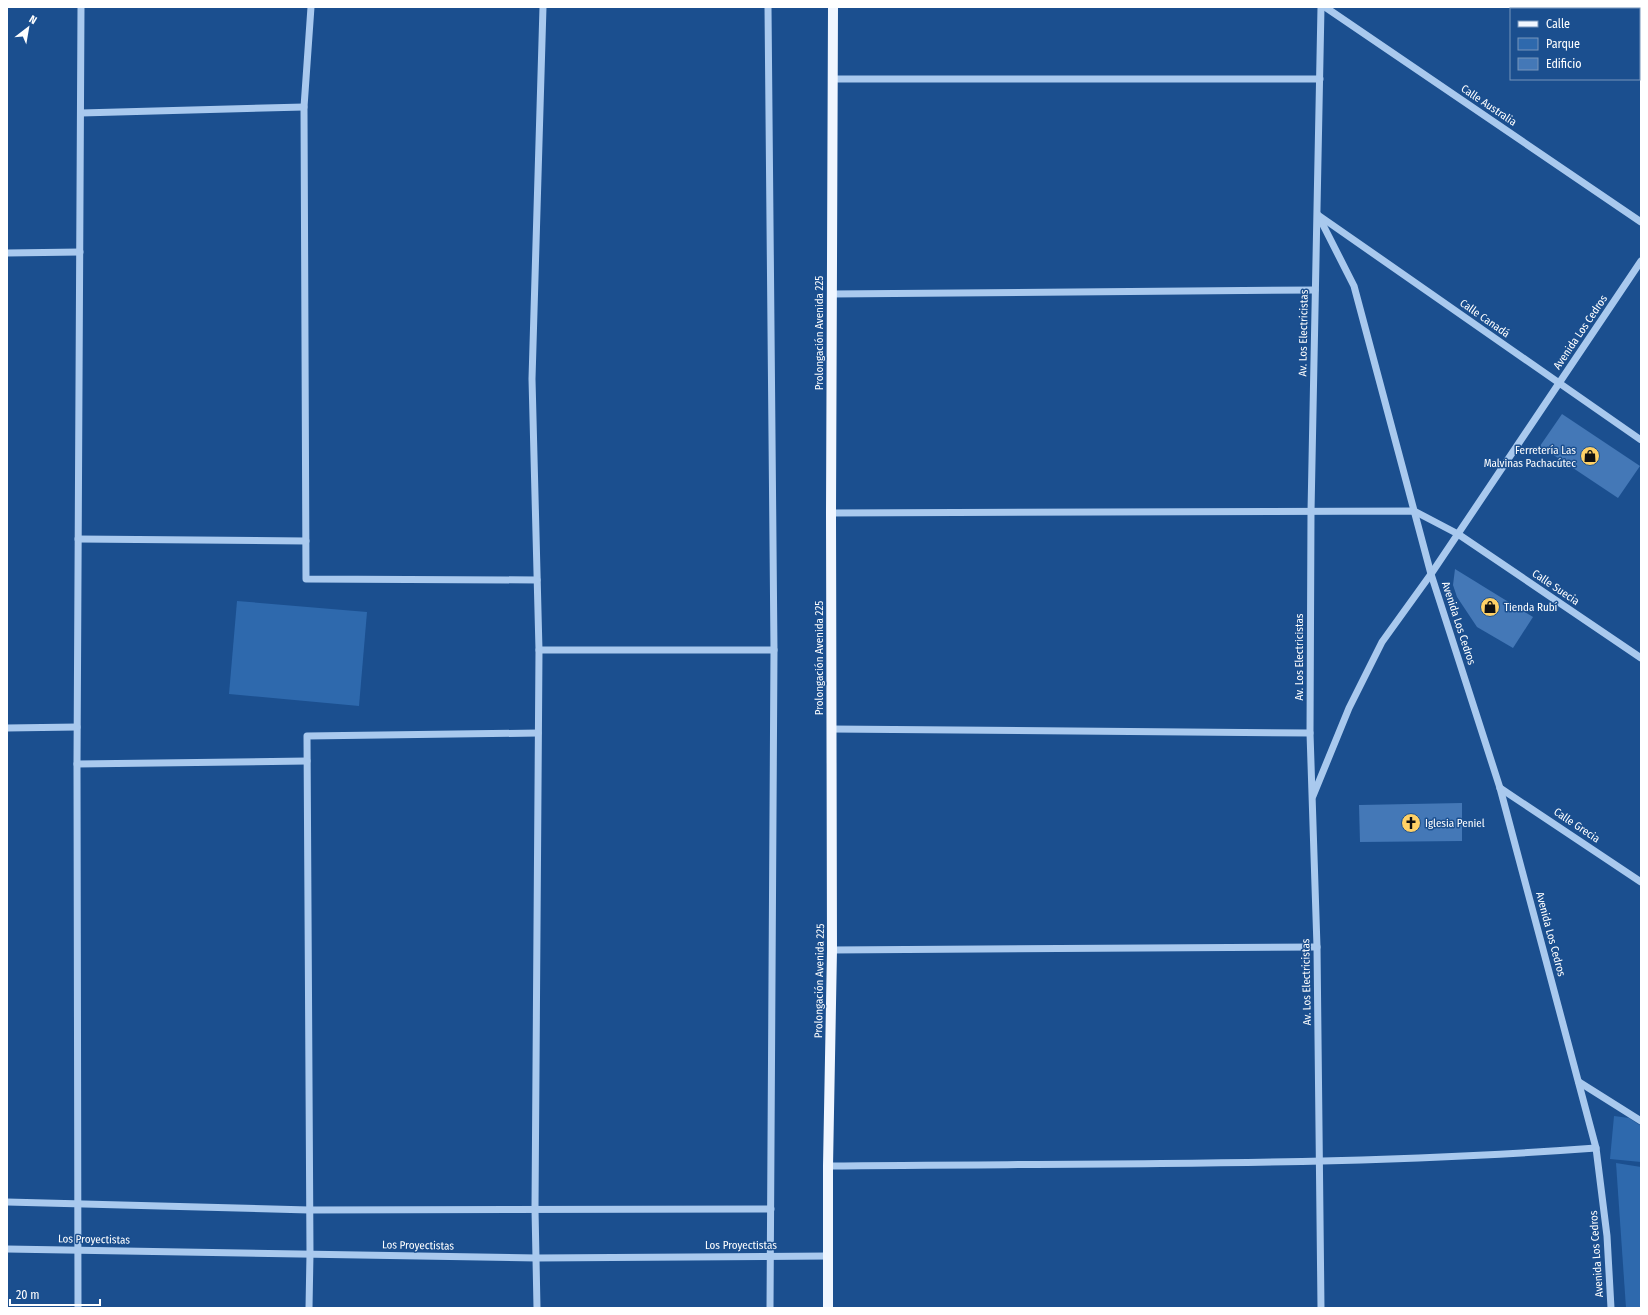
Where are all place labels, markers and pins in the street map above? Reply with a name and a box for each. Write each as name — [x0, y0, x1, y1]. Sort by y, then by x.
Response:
place label: Ferretería Las Malvinas Pachacútec — [1484, 444, 1576, 470]
shop icon: Ferretería Las Malvinas Pachacútec — [1579, 445, 1601, 467]
shop icon: Tienda Rubí — [1479, 596, 1501, 618]
place label: Tienda Rubí — [1504, 601, 1558, 614]
church icon: Iglesia Peniel — [1400, 812, 1422, 834]
place label: Iglesia Peniel — [1425, 817, 1485, 830]

